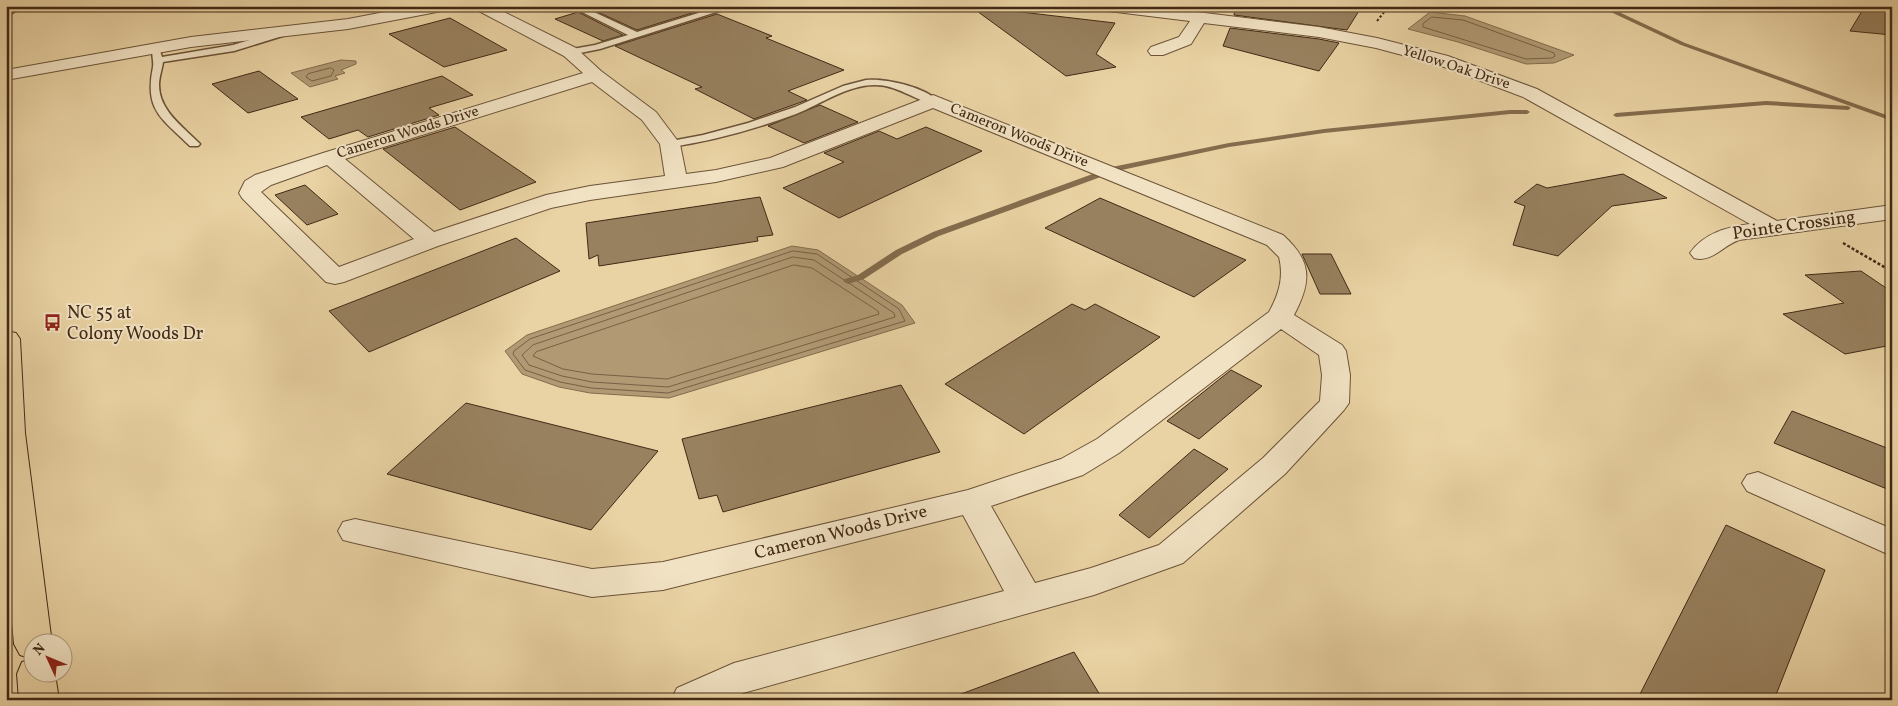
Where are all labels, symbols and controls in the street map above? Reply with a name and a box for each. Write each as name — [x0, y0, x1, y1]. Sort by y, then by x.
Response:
street label: Yellow Oak Drive — [1399, 41, 1513, 95]
street label: Cameron Woods Drive — [947, 99, 1091, 173]
street label: Cameron Woods Drive — [334, 101, 482, 165]
street label: Pointe Crossing — [1731, 205, 1857, 247]
place label: NC 55 at Colony Woods Dr — [67, 301, 204, 347]
bus stop icon: NC 55 at Colony Woods Dr — [43, 313, 63, 333]
street label: Cameron Woods Drive — [752, 499, 930, 567]
north arrow — [22, 634, 72, 684]
text: N — [29, 640, 50, 660]

